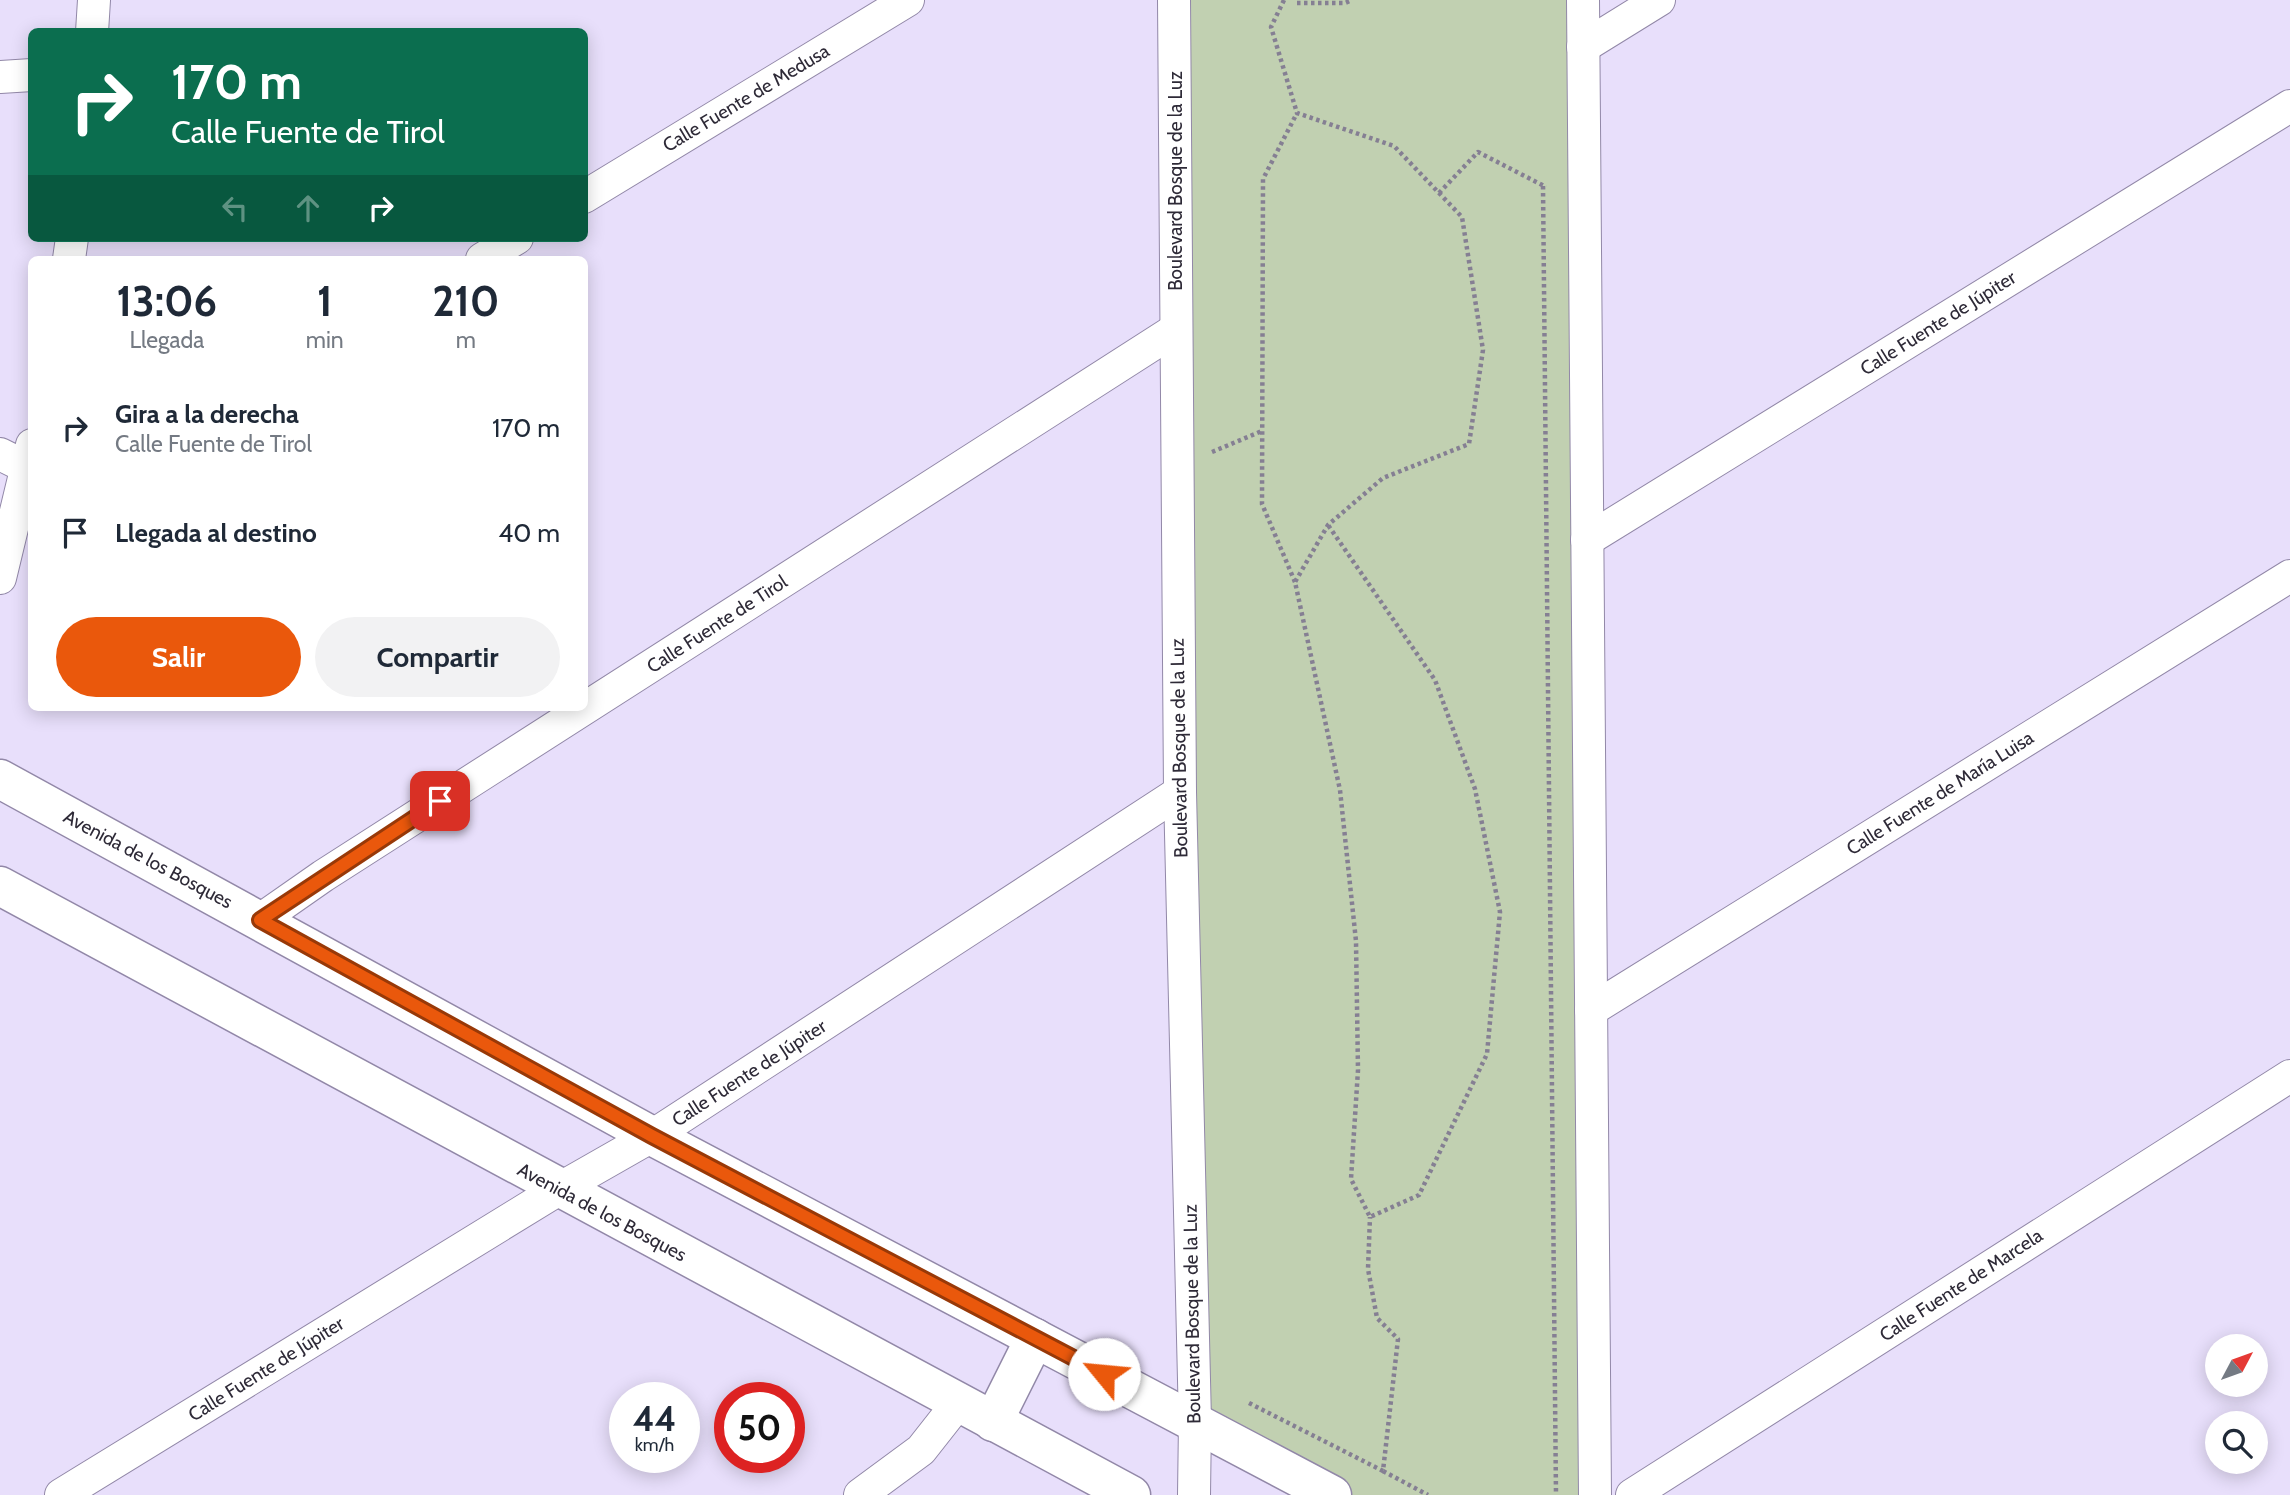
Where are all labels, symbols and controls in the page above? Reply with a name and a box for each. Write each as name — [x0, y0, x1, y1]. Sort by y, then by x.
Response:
street label: Calle Fuente de Medusa — [658, 39, 834, 157]
text: 170 m — [171, 52, 302, 111]
icon: right — [56, 56, 147, 147]
street label: Boulevard Bosque de la Luz — [1164, 71, 1187, 291]
text: Calle Fuente de Tirol — [171, 112, 445, 151]
icon: left — [216, 189, 254, 227]
icon: ahead — [289, 189, 327, 227]
icon: right — [362, 189, 400, 227]
street label: Calle Fuente de Júpiter — [1856, 266, 2020, 380]
text: 13:06 — [117, 275, 217, 327]
text: 1 — [317, 275, 332, 327]
text: 210 — [432, 275, 500, 327]
text: Llegada — [129, 326, 204, 354]
text: min — [306, 326, 344, 354]
text: m — [456, 326, 476, 354]
text: Gira a la derecha — [115, 398, 299, 430]
icon: right — [56, 409, 94, 447]
text: 170 m — [492, 412, 560, 444]
text: Calle Fuente de Tirol — [115, 430, 312, 458]
icon: arrive — [56, 514, 94, 552]
text: Llegada al destino — [115, 517, 317, 549]
text: 40 m — [498, 517, 560, 549]
street label: Calle Fuente de Tirol — [643, 570, 792, 678]
button: Salir — [56, 617, 301, 697]
button: Compartir — [315, 617, 560, 697]
street label: Boulevard Bosque de la Luz — [1166, 638, 1192, 858]
street label: Calle Fuente de María Luisa — [1842, 726, 2038, 860]
pin — [410, 771, 470, 831]
icon: arrive — [421, 782, 459, 820]
street label: Avenida de los Bosques — [60, 805, 236, 913]
street label: Calle Fuente de Júpiter — [668, 1015, 830, 1131]
street label: Avenida de los Bosques — [514, 1158, 690, 1266]
street label: Boulevard Bosque de la Luz — [1179, 1204, 1205, 1424]
street label: Calle Fuente de Marcela — [1875, 1224, 2047, 1346]
street label: Calle Fuente de Júpiter — [184, 1312, 348, 1426]
north arrow — [2205, 1334, 2268, 1396]
map controls — [2205, 1334, 2268, 1474]
position arrow — [1067, 1337, 1141, 1411]
speed limit sign: 50 — [714, 1382, 805, 1473]
text: 44 — [633, 1397, 676, 1440]
button: search — [2205, 1411, 2268, 1474]
text: km/h — [635, 1434, 674, 1456]

